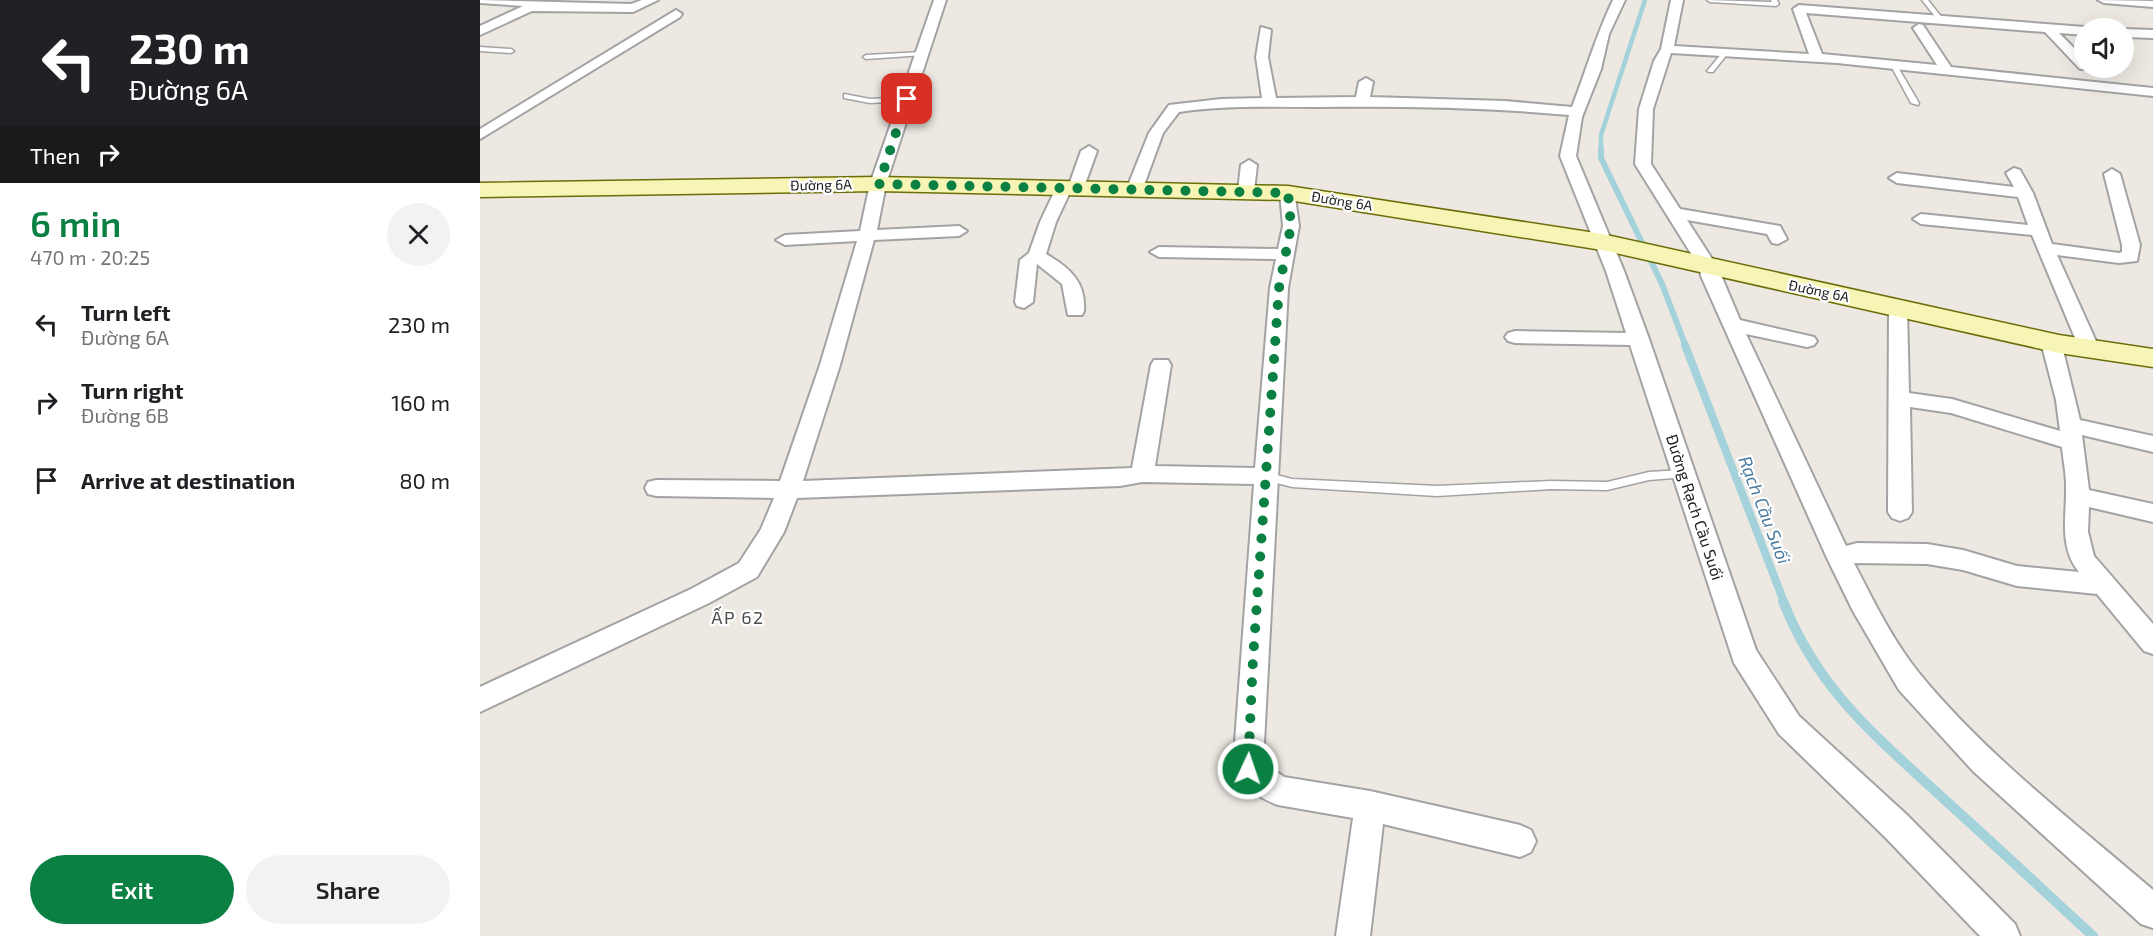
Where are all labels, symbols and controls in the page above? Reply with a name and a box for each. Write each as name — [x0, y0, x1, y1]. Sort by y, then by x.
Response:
map controls — [2074, 18, 2134, 78]
button: sound — [2074, 18, 2134, 78]
text: 230 m — [129, 22, 250, 72]
icon: left — [30, 24, 108, 102]
text: Đường 6A — [129, 73, 248, 105]
pin — [881, 73, 932, 124]
icon: arrive — [890, 82, 923, 115]
icon: right — [92, 138, 125, 171]
text: Then — [30, 142, 80, 168]
street label: Đường 6A — [790, 175, 852, 194]
street label: Đường 6A — [1310, 187, 1374, 214]
text: 6 min — [30, 201, 121, 244]
button: close — [387, 203, 450, 266]
text: 470 m · 20:25 — [30, 245, 150, 269]
street label: Đường 6A — [1787, 276, 1851, 305]
text: Turn left — [81, 299, 170, 325]
icon: left — [30, 308, 63, 341]
text: 230 m — [388, 311, 450, 337]
text: Đường 6A — [81, 325, 169, 349]
text: Turn right — [81, 377, 183, 403]
icon: right — [30, 386, 63, 419]
text: 160 m — [391, 389, 450, 415]
text: Đường 6B — [81, 403, 169, 427]
street label: Đường Rạch Cầu Suối — [1663, 431, 1728, 582]
water label: Rạch Cầu Suối — [1734, 452, 1796, 567]
icon: arrive — [30, 464, 63, 497]
text: Arrive at destination — [81, 467, 295, 493]
text: 80 m — [399, 467, 450, 493]
district label: ẤP 62 — [711, 606, 765, 628]
position arrow — [1216, 737, 1280, 801]
button: Exit — [30, 855, 234, 924]
button: Share — [246, 855, 450, 924]

